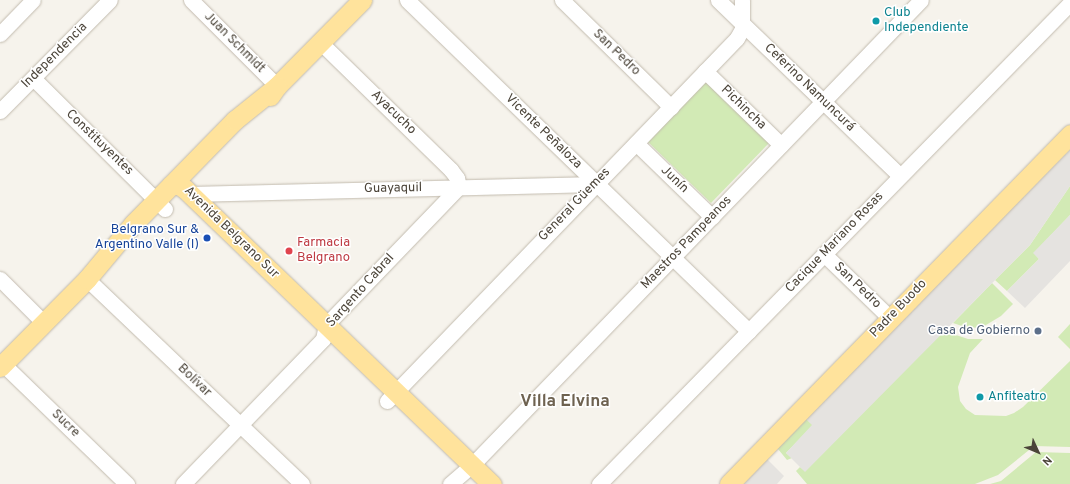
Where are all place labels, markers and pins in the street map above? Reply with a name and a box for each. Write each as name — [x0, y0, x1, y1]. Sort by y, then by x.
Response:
place label: Club Independiente — [884, 6, 968, 37]
marker: Club Independiente — [871, 16, 881, 26]
place label: Belgrano Sur & Argentino Valle (I) — [94, 223, 199, 254]
marker: Belgrano Sur & Argentino Valle (I) — [202, 233, 212, 243]
place label: Farmacia Belgrano — [297, 236, 350, 267]
marker: Farmacia Belgrano — [284, 246, 294, 256]
place label: Casa de Gobierno — [928, 323, 1030, 339]
marker: Casa de Gobierno — [1033, 326, 1043, 336]
place label: Anfiteatro — [988, 389, 1047, 405]
marker: Anfiteatro — [975, 392, 985, 402]

